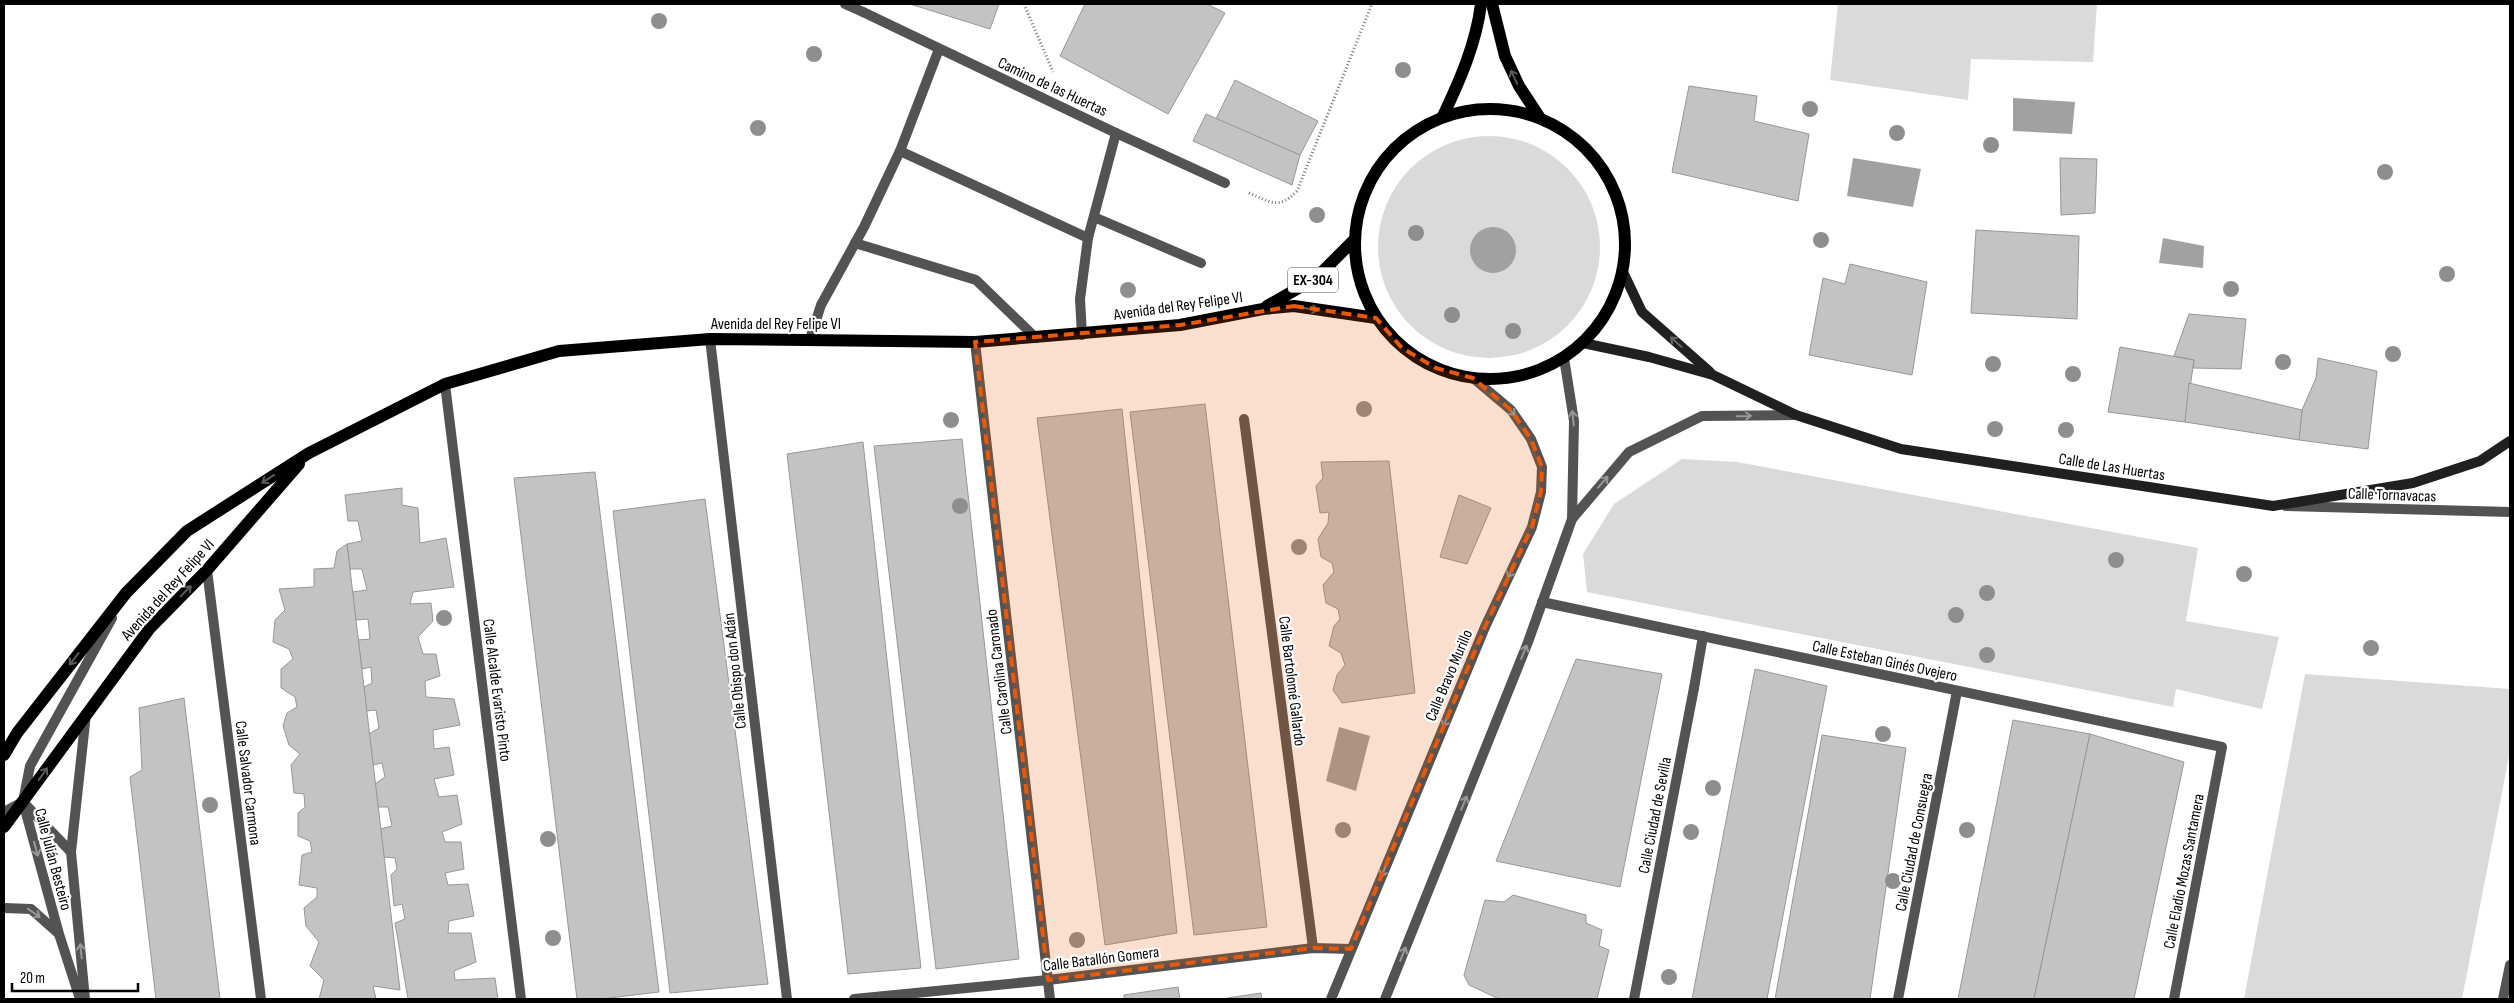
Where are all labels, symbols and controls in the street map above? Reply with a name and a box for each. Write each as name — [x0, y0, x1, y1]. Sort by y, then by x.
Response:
street label: Camino de las Huertas — [995, 54, 1110, 121]
one-way arrow — [1509, 69, 1519, 84]
road number: EX-304 — [1288, 268, 1338, 292]
street label: Avenida del Rey Felipe VI — [1112, 288, 1244, 325]
one-way arrow — [1303, 304, 1319, 314]
street label: Avenida del Rey Felipe VI — [710, 315, 841, 334]
one-way arrow — [1670, 336, 1683, 348]
one-way arrow — [1504, 404, 1516, 417]
one-way arrow — [1568, 410, 1578, 426]
one-way arrow — [1735, 411, 1751, 421]
street label: Calle de Las Huertas — [2057, 450, 2167, 485]
one-way arrow — [262, 474, 276, 484]
one-way arrow — [1598, 476, 1609, 489]
street label: Calle Tornavacas — [2347, 484, 2437, 507]
street label: Avenida del Rey Felipe VI — [117, 535, 219, 645]
one-way arrow — [1506, 563, 1515, 578]
one-way arrow — [180, 585, 193, 597]
street label: Calle Carolina Caronado — [982, 608, 1017, 735]
street label: Calle Obispo don Adán — [720, 612, 751, 730]
street label: Calle Bartolomé Gallardo — [1274, 615, 1309, 747]
street label: Calle Alcalde Evaristo Pinto — [478, 618, 515, 763]
street label: Calle Bravo Murillo — [1422, 627, 1477, 724]
street label: Calle Esteban Ginés Ovejero — [1811, 637, 1959, 686]
one-way arrow — [1519, 645, 1529, 660]
one-way arrow — [69, 652, 80, 665]
one-way arrow — [1441, 712, 1450, 727]
street label: Calle Salvador Carmona — [230, 720, 265, 847]
street label: Calle Ciudad de Sevilla — [1635, 755, 1676, 875]
one-way arrow — [38, 767, 48, 781]
street label: Calle Ciudad de Consuegra — [1892, 771, 1937, 913]
street label: Calle Eladio Mozas Santamera — [2160, 792, 2209, 950]
one-way arrow — [1459, 796, 1469, 811]
street label: Calle Julián Besteiro — [30, 806, 75, 912]
one-way arrow — [32, 841, 41, 857]
one-way arrow — [1378, 862, 1388, 877]
one-way arrow — [27, 908, 41, 919]
one-way arrow — [76, 943, 86, 959]
street label: Calle Batallón Gomera — [1042, 943, 1160, 976]
one-way arrow — [1399, 947, 1409, 962]
scale bar — [12, 960, 139, 992]
text: 20 m — [20, 969, 45, 988]

